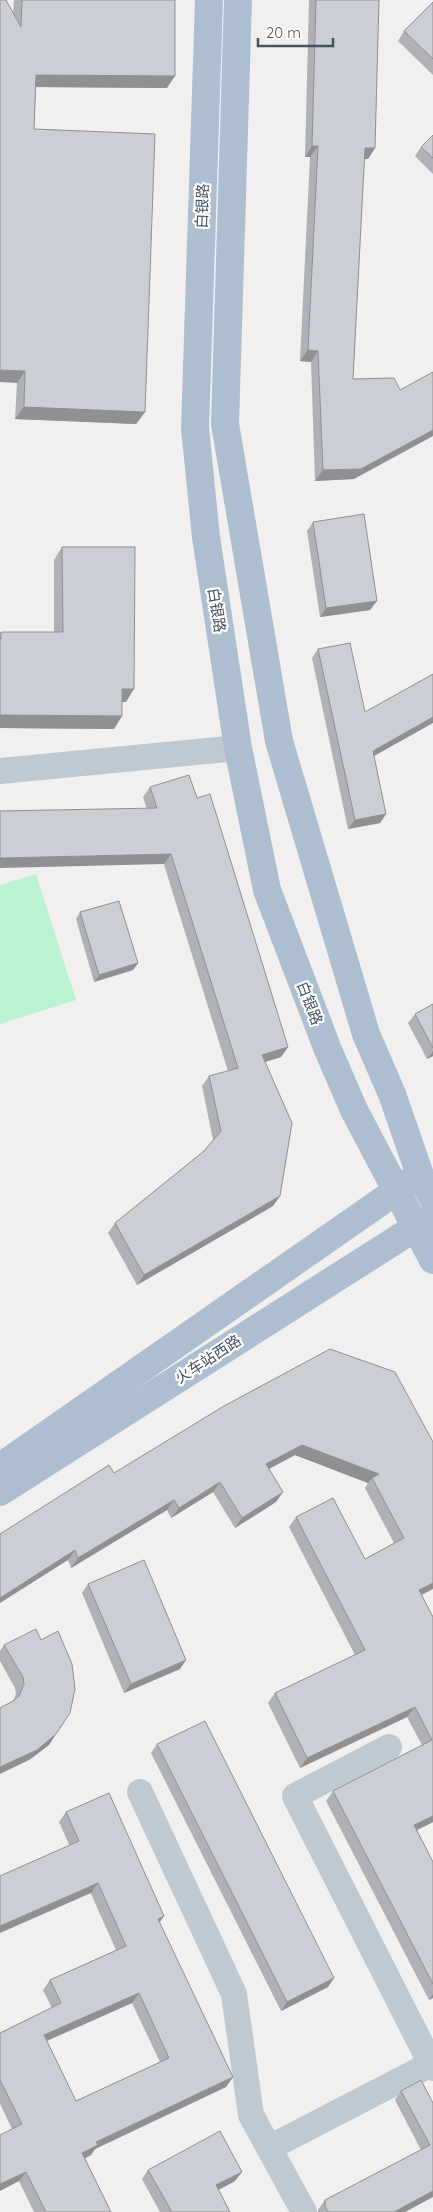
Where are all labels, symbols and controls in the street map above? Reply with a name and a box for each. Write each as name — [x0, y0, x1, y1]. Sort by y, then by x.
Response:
scale bar — [258, 15, 333, 47]
text: 20 m — [266, 23, 301, 42]
street label: 白银路 — [192, 183, 212, 229]
street label: 白银路 — [204, 586, 230, 634]
street label: 白银路 — [293, 979, 327, 1027]
street label: 火车站西路 — [171, 1331, 245, 1387]

